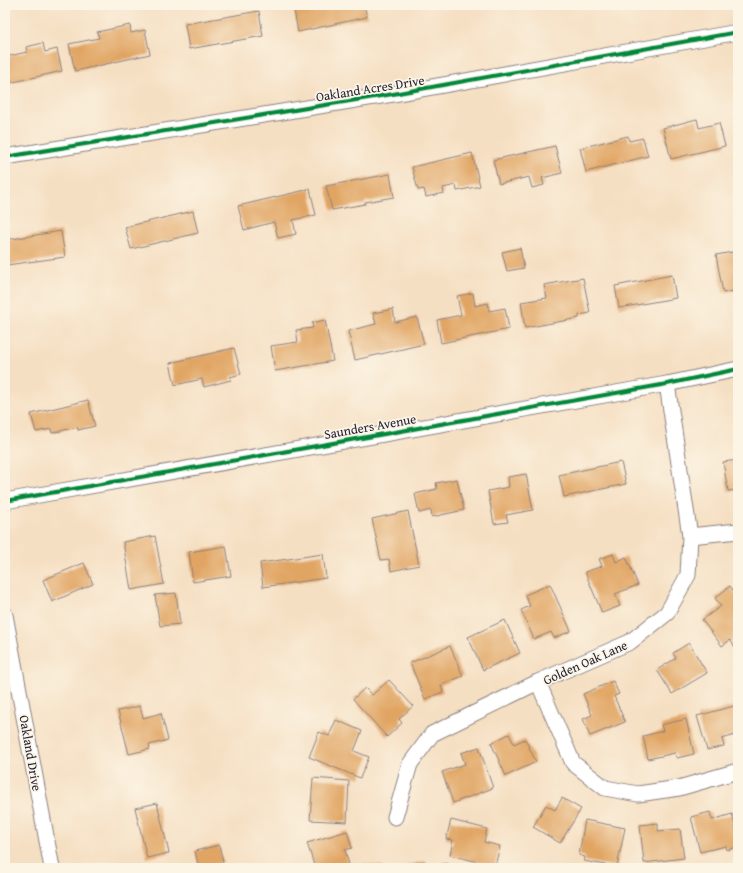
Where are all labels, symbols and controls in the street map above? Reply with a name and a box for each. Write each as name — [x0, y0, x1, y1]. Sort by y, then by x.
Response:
street label: Oakland Acres Drive — [314, 71, 426, 106]
street label: Saunders Avenue — [323, 409, 418, 444]
street label: Golden Oak Lane — [540, 635, 630, 690]
street label: Oakland Drive — [14, 714, 47, 793]

